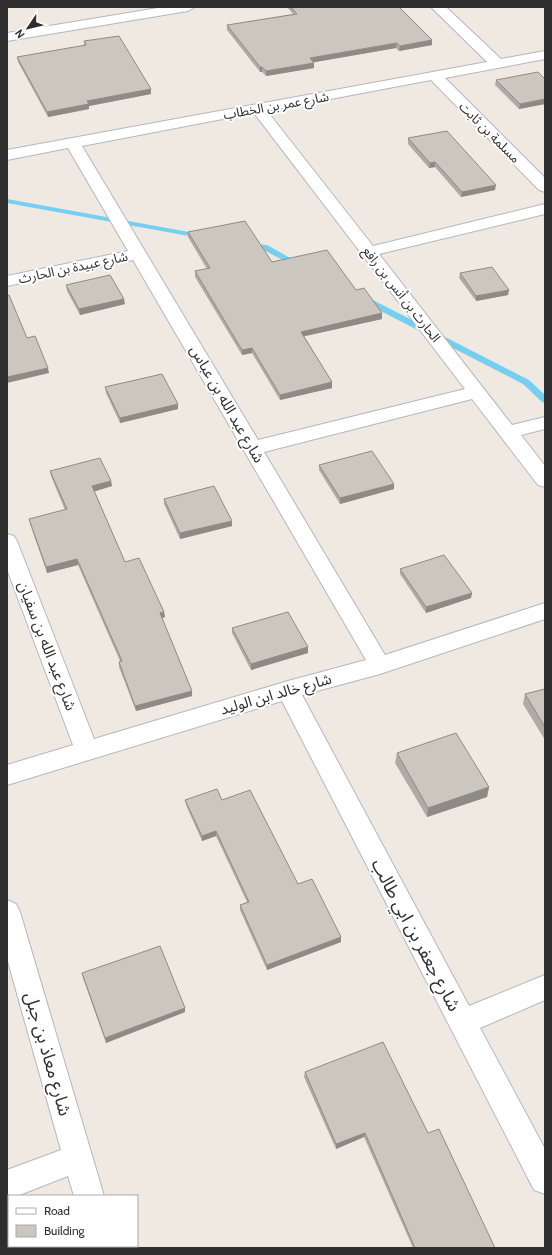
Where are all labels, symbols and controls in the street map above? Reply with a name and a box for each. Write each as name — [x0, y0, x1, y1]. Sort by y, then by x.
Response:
north arrow — [8, 8, 48, 48]
text: N — [12, 27, 28, 41]
street label: شارع عمر بن الخطاب — [222, 88, 331, 125]
street label: مسلمة بن ثابت — [455, 98, 524, 167]
street label: الحارث بن أنس بن رافع — [357, 243, 444, 347]
street label: شارع عبيدة بن الحارث — [17, 248, 130, 289]
street label: شارع عبد الله بن عباس — [183, 342, 268, 468]
street label: شارع عبد الله بن سفيان — [11, 579, 80, 715]
street label: شارع خالد ابن الوليد — [218, 669, 335, 721]
street label: شارع جعفر بن ابي طالب — [364, 855, 465, 1016]
street label: شارع معاذ بن جبل — [17, 990, 76, 1119]
legend — [8, 1195, 138, 1247]
text: Road — [44, 1203, 70, 1218]
text: Building — [44, 1223, 86, 1238]

